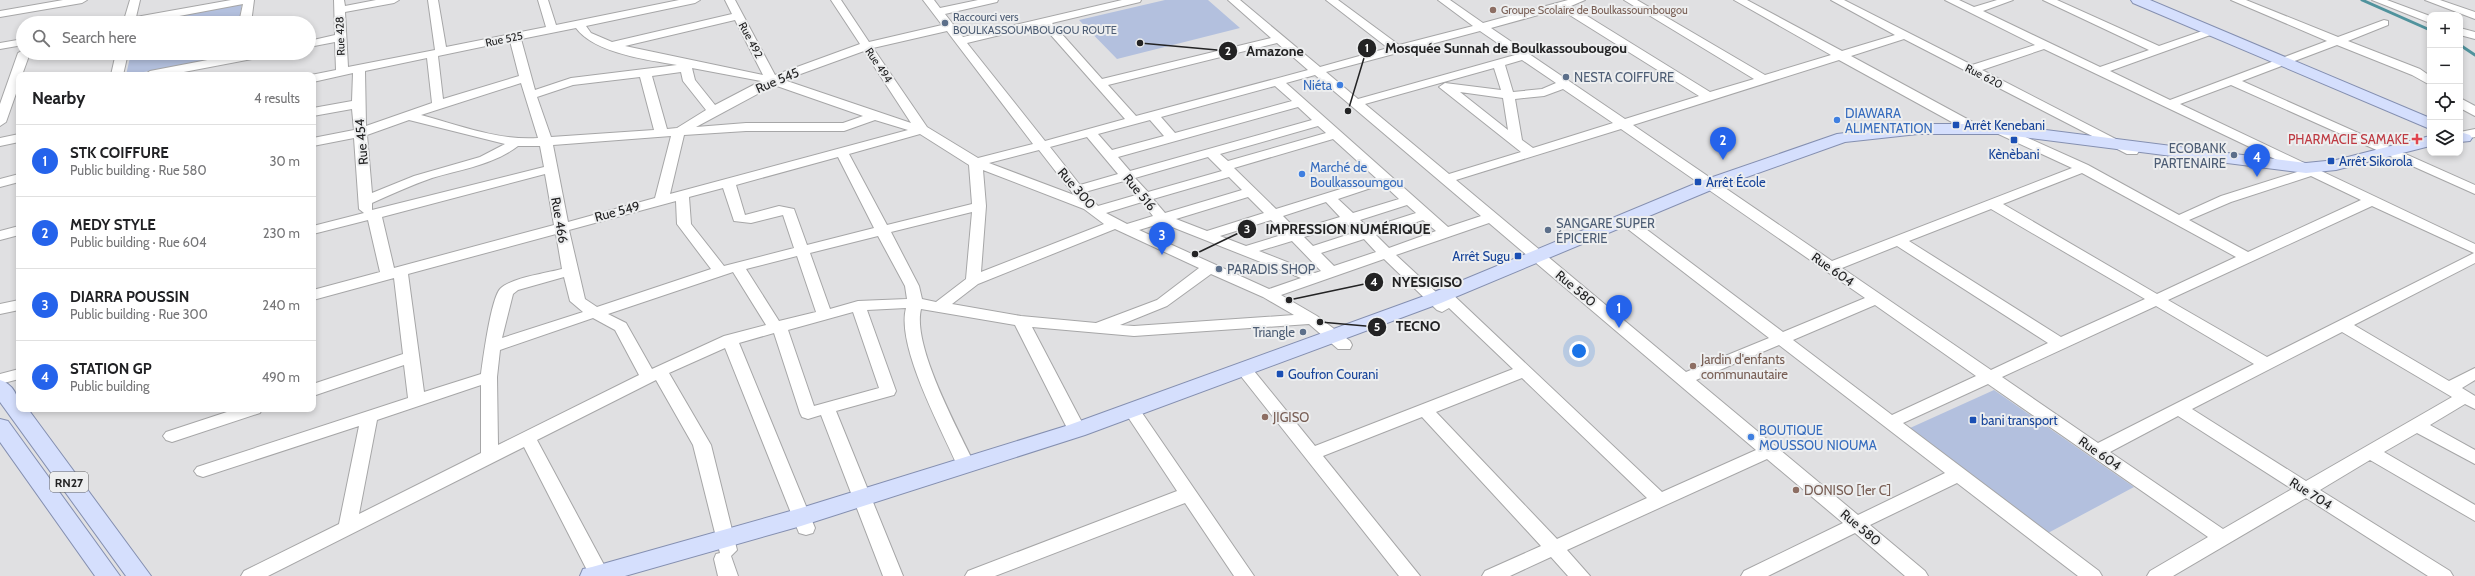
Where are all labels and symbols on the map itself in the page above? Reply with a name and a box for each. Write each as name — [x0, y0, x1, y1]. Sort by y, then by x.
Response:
place label: Groupe Scolaire de Boulkassoumbougou — [1501, 3, 1688, 17]
marker: Groupe Scolaire de Boulkassoumbougou — [1488, 5, 1498, 15]
place label: Raccourci vers BOULKASSOUMBOUGOU ROUTE — [953, 10, 1117, 37]
street label: Rue 428 — [332, 16, 348, 56]
marker: Raccourci vers BOULKASSOUMBOUGOU ROUTE — [940, 18, 950, 28]
street label: Rue 492 — [736, 20, 766, 61]
street label: Rue 525 — [484, 28, 524, 50]
callout: Mosquée Sunnah de Boulkassoubougou — [1357, 35, 1635, 61]
callout: Amazone — [1218, 38, 1312, 64]
text: Mosquée Sunnah de Boulkassoubougou — [1385, 39, 1627, 57]
text: 1 — [1365, 40, 1369, 55]
text: Amazone — [1246, 42, 1304, 60]
text: 2 — [1225, 43, 1231, 58]
street label: Rue 494 — [862, 45, 896, 86]
street label: Rue 620 — [1963, 61, 2005, 91]
street label: Rue 545 — [753, 64, 801, 96]
place label: NESTA COIFFURE — [1574, 69, 1674, 85]
marker: NESTA COIFFURE — [1561, 72, 1571, 82]
place label: Niéta — [1303, 77, 1333, 93]
marker: Niéta — [1335, 80, 1345, 90]
place label: DIAWARA ALIMENTATION — [1845, 105, 1933, 136]
marker: DIAWARA ALIMENTATION — [1832, 115, 1842, 125]
place label: Arrêt Kenebani — [1964, 117, 2045, 133]
street label: Rue 454 — [351, 118, 371, 166]
marker: Arrêt Kenebani — [1951, 120, 1961, 130]
pin: 2 — [1710, 127, 1736, 160]
place label: PHARMACIE SAMAKE — [2288, 131, 2409, 147]
marker: PHARMACIE SAMAKE — [2412, 134, 2422, 144]
marker: Kènèbani — [2009, 135, 2019, 145]
place label: ECOBANK PARTENAIRE — [2154, 140, 2227, 171]
pin: 4 — [2244, 144, 2270, 177]
place label: Kènèbani — [1989, 146, 2039, 162]
marker: ECOBANK PARTENAIRE — [2229, 150, 2239, 160]
place label: Arrêt Sikorola — [2339, 153, 2413, 169]
marker: Arrêt Sikorola — [2326, 156, 2336, 166]
place label: Marché de Boulkassoumgou — [1310, 159, 1404, 190]
street label: Rue 300 — [1055, 164, 1099, 212]
marker: Marché de Boulkassoumgou — [1297, 169, 1307, 179]
street label: Rue 516 — [1120, 170, 1160, 214]
place label: Arrêt École — [1706, 173, 1766, 190]
marker: Arrêt École — [1693, 177, 1703, 187]
street label: Rue 466 — [548, 196, 572, 244]
street label: Rue 549 — [593, 197, 641, 225]
place label: SANGARE SUPER ÉPICERIE — [1556, 215, 1655, 246]
callout: IMPRESSION NUMÉRIQUE — [1237, 216, 1438, 242]
text: IMPRESSION NUMÉRIQUE — [1265, 220, 1431, 238]
text: 3 — [1244, 221, 1250, 236]
pin: 3 — [1149, 222, 1175, 255]
marker: SANGARE SUPER ÉPICERIE — [1543, 225, 1553, 235]
place label: Arrêt Sugu — [1452, 248, 1510, 264]
street label: Rue 604 — [1809, 249, 1858, 290]
marker: Arrêt Sugu — [1513, 251, 1523, 261]
place label: PARADIS SHOP — [1227, 261, 1316, 277]
marker: PARADIS SHOP — [1214, 264, 1224, 274]
street label: Rue 580 — [1552, 266, 1600, 310]
callout: NYESIGISO — [1364, 269, 1470, 295]
text: NYESIGISO — [1392, 273, 1463, 291]
text: 4 — [1370, 274, 1378, 289]
pin: 1 — [1606, 295, 1632, 328]
callout: TECNO — [1367, 314, 1448, 340]
text: TECNO — [1396, 317, 1441, 335]
text: 5 — [1374, 319, 1380, 334]
place label: Triangle — [1253, 324, 1295, 340]
marker: Triangle — [1298, 327, 1308, 337]
your location — [1569, 341, 1589, 361]
place label: Jardin d'enfants communautaire — [1700, 351, 1788, 382]
marker: Jardin d'enfants communautaire — [1688, 361, 1698, 371]
place label: Goufron Courani — [1288, 366, 1378, 382]
marker: Goufron Courani — [1275, 369, 1285, 379]
place label: JIGISO — [1272, 409, 1309, 425]
marker: JIGISO — [1260, 412, 1270, 422]
place label: bani transport — [1981, 412, 2058, 428]
marker: bani transport — [1968, 415, 1978, 425]
place label: BOUTIQUE MOUSSOU NIOUMA — [1759, 422, 1877, 453]
marker: BOUTIQUE MOUSSOU NIOUMA — [1746, 432, 1756, 442]
street label: Rue 604 — [2076, 433, 2125, 474]
road number: RN27 — [50, 472, 88, 492]
street label: Rue 704 — [2287, 474, 2336, 513]
place label: DONISO [1er C] — [1804, 482, 1891, 498]
marker: DONISO [1er C] — [1791, 485, 1801, 495]
street label: Rue 580 — [1837, 505, 1885, 549]

